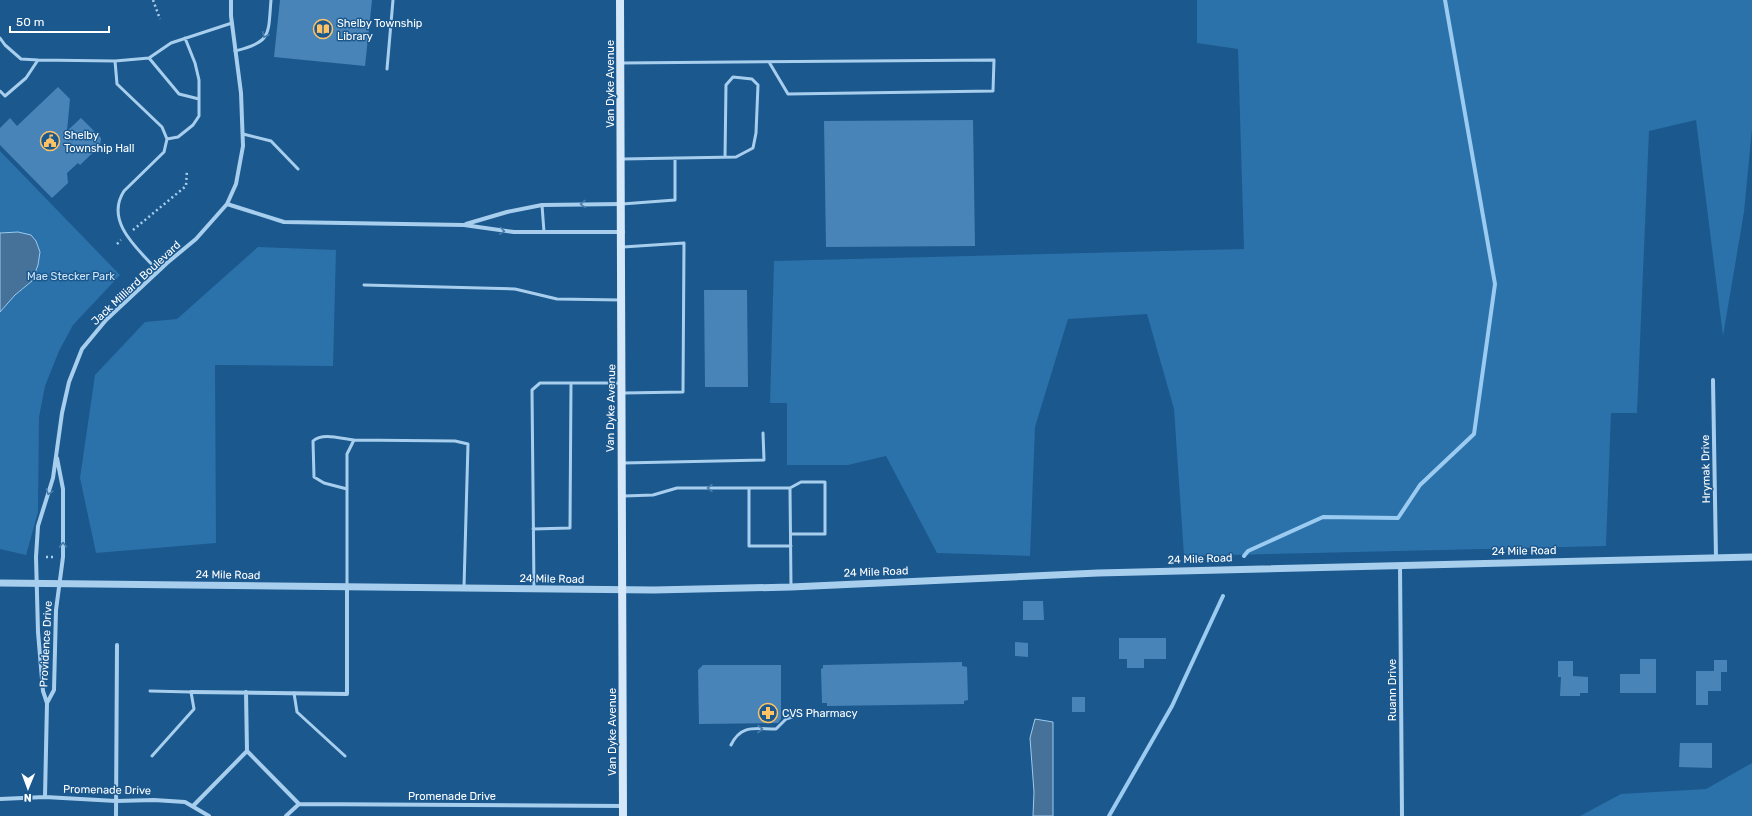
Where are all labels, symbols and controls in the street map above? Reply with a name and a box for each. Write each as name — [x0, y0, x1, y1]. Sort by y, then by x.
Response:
scale bar — [10, 8, 109, 34]
text: 50 m — [16, 15, 44, 29]
place label: Shelby Township Library — [337, 17, 422, 43]
library icon: Shelby Township Library — [312, 18, 334, 40]
one-way arrow — [262, 31, 270, 38]
street label: Van Dyke Avenue — [604, 40, 617, 128]
place label: Shelby Township Hall — [64, 129, 134, 155]
public building icon: Shelby Township Hall — [39, 130, 61, 152]
one-way arrow — [580, 200, 586, 208]
one-way arrow — [499, 226, 505, 235]
street label: Jack Milliard Boulevard — [89, 238, 183, 328]
park label: Mae Stecker Park — [27, 270, 115, 283]
street label: Van Dyke Avenue — [604, 364, 618, 452]
street label: Hrymak Drive — [1699, 435, 1713, 503]
one-way arrow — [707, 484, 713, 492]
one-way arrow — [45, 488, 53, 495]
one-way arrow — [59, 542, 67, 548]
street label: 24 Mile Road — [1491, 544, 1557, 558]
street label: 24 Mile Road — [1167, 551, 1233, 567]
street label: 24 Mile Road — [843, 564, 909, 580]
street label: 24 Mile Road — [195, 568, 261, 582]
street label: 24 Mile Road — [519, 572, 585, 586]
street label: Providence Drive — [37, 600, 55, 688]
street label: Ruann Drive — [1386, 659, 1399, 721]
street label: Van Dyke Avenue — [606, 688, 619, 776]
pharmacy icon: CVS Pharmacy — [757, 702, 779, 724]
place label: CVS Pharmacy — [782, 707, 857, 720]
one-way arrow — [757, 725, 763, 733]
north arrow — [8, 768, 48, 808]
street label: Promenade Drive — [63, 783, 151, 797]
street label: Promenade Drive — [408, 790, 496, 803]
text: N — [24, 791, 32, 804]

